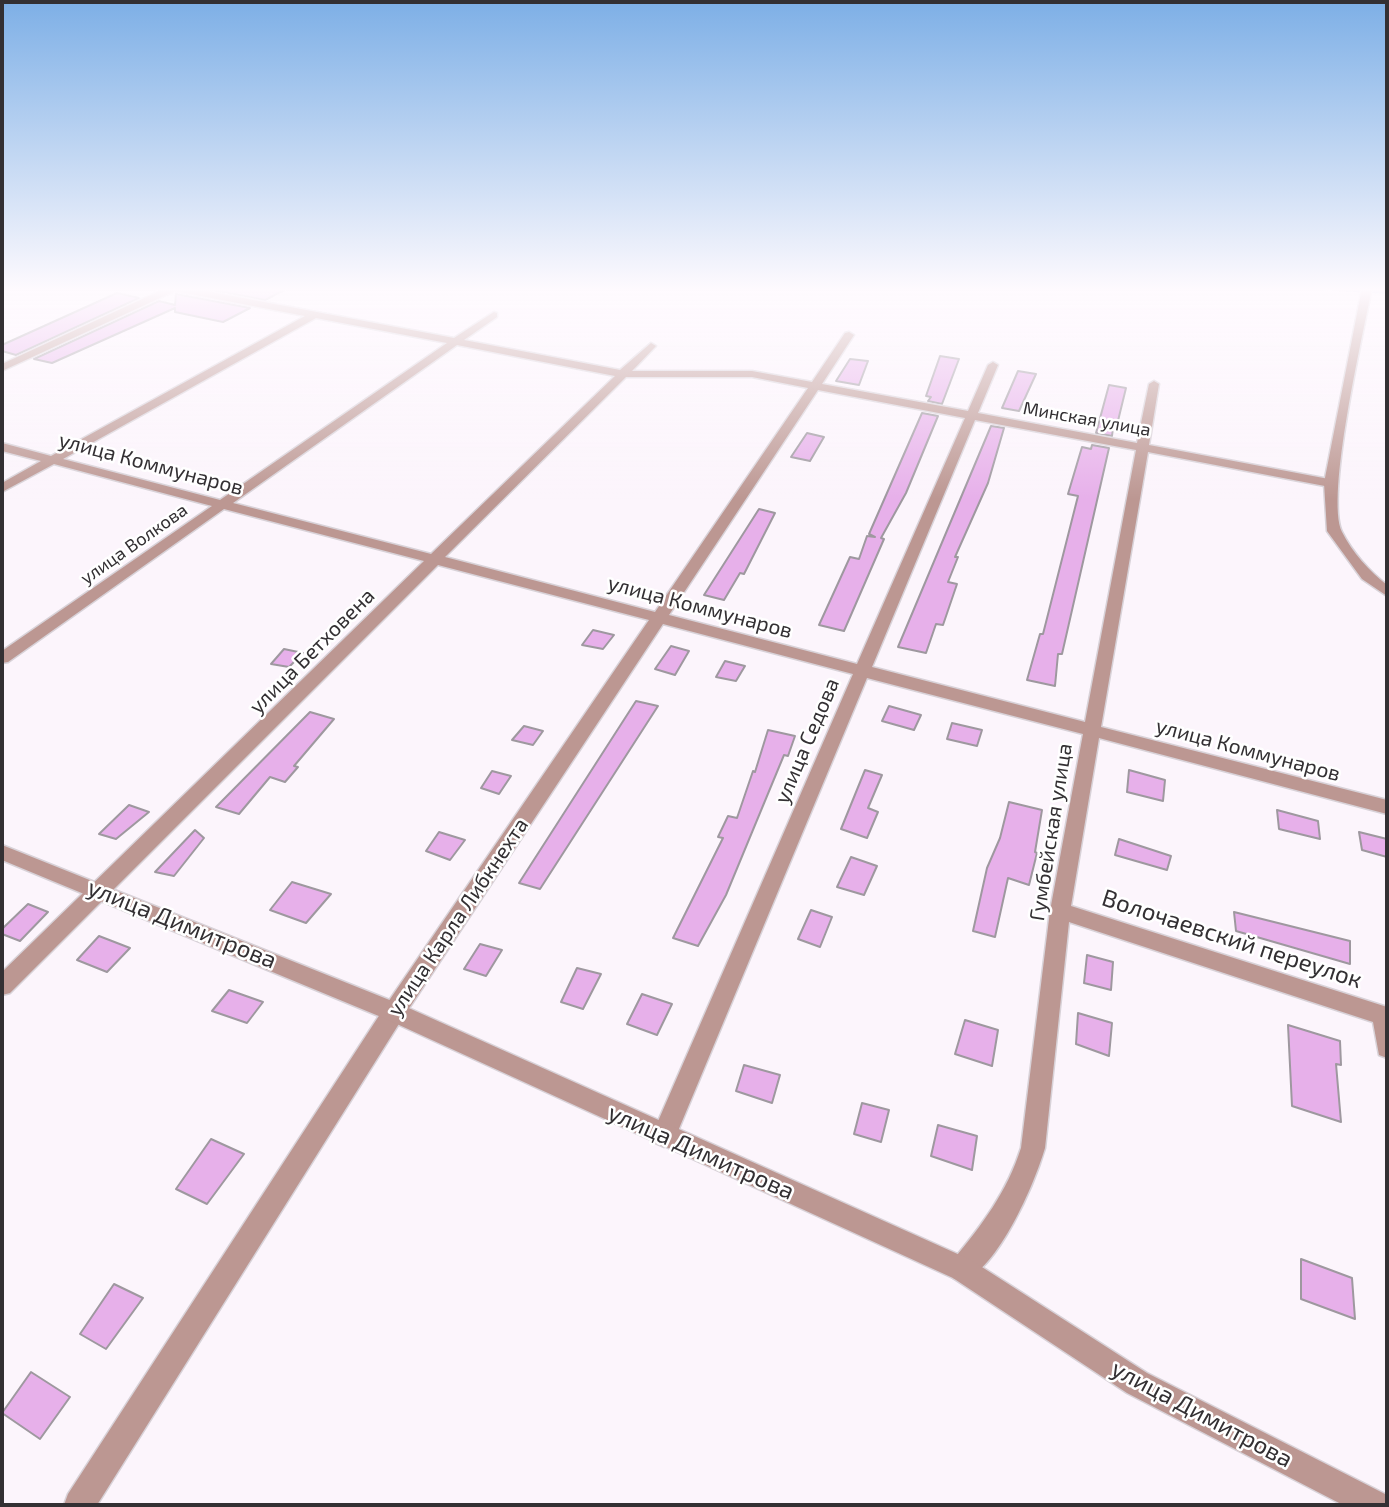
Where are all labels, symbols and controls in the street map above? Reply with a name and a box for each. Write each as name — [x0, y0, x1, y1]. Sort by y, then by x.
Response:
street label: Минская улица — [1021, 397, 1153, 441]
street label: улица Коммунаров — [56, 427, 246, 501]
street label: улица Волкова — [76, 499, 192, 589]
street label: улица Коммунаров — [605, 570, 795, 644]
street label: улица Бетховена — [244, 583, 380, 719]
street label: улица Седова — [769, 675, 845, 807]
street label: улица Коммунаров — [1153, 713, 1343, 787]
street label: Гумбейская улица — [1025, 741, 1077, 923]
street label: улица Карла Либкнехта — [382, 813, 534, 1021]
street label: улица Димитрова — [83, 873, 281, 975]
street label: Волочаевский переулок — [1098, 883, 1366, 995]
street label: улица Димитрова — [603, 1098, 799, 1206]
street label: улица Димитрова — [1106, 1354, 1298, 1474]

